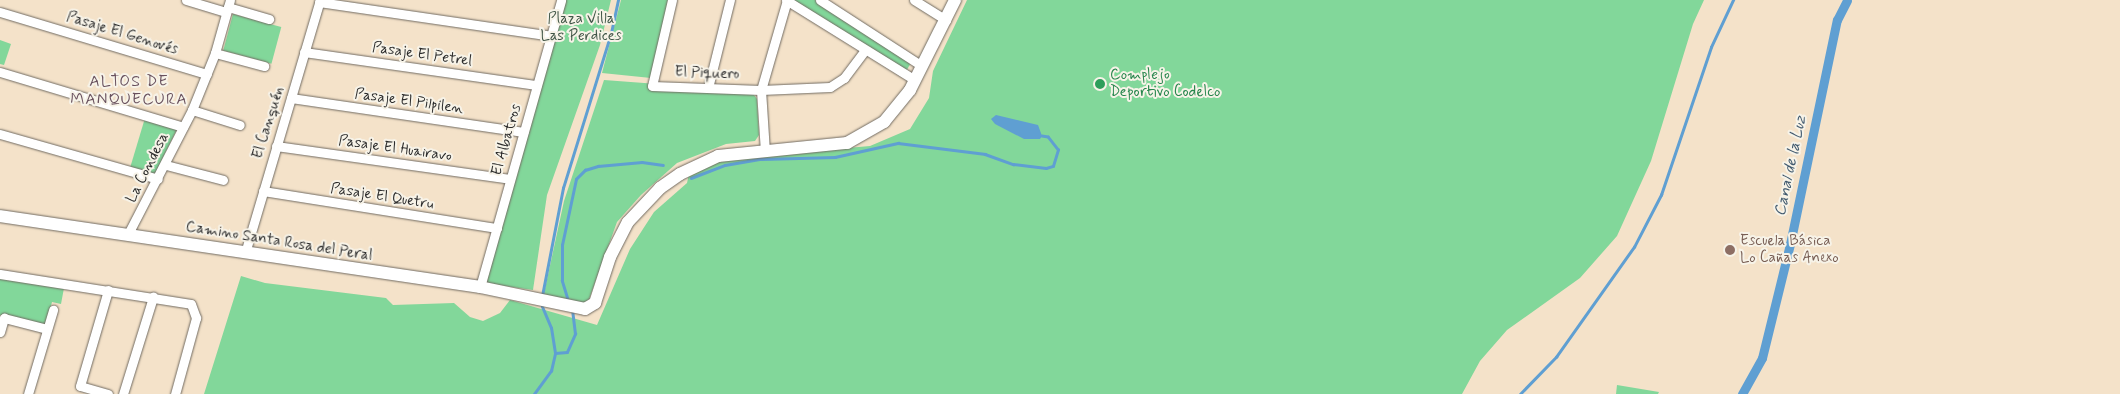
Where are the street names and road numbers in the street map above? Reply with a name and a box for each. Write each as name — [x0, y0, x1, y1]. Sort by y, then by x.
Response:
street label: Pasaje El Genovés — [65, 9, 179, 59]
street label: Pasaje El Petrel — [371, 39, 473, 71]
street label: El Piquero — [676, 64, 738, 84]
street label: El Canquén — [250, 86, 288, 160]
street label: Pasaje El Pilpilen — [355, 86, 463, 118]
street label: El Albatros — [489, 103, 525, 177]
street label: La Condesa — [123, 130, 173, 206]
street label: Pasaje El Huairavo — [336, 132, 454, 166]
street label: Pasaje El Quetru — [328, 180, 436, 214]
street label: Camino Santa Rosa del Peral — [186, 219, 372, 265]

